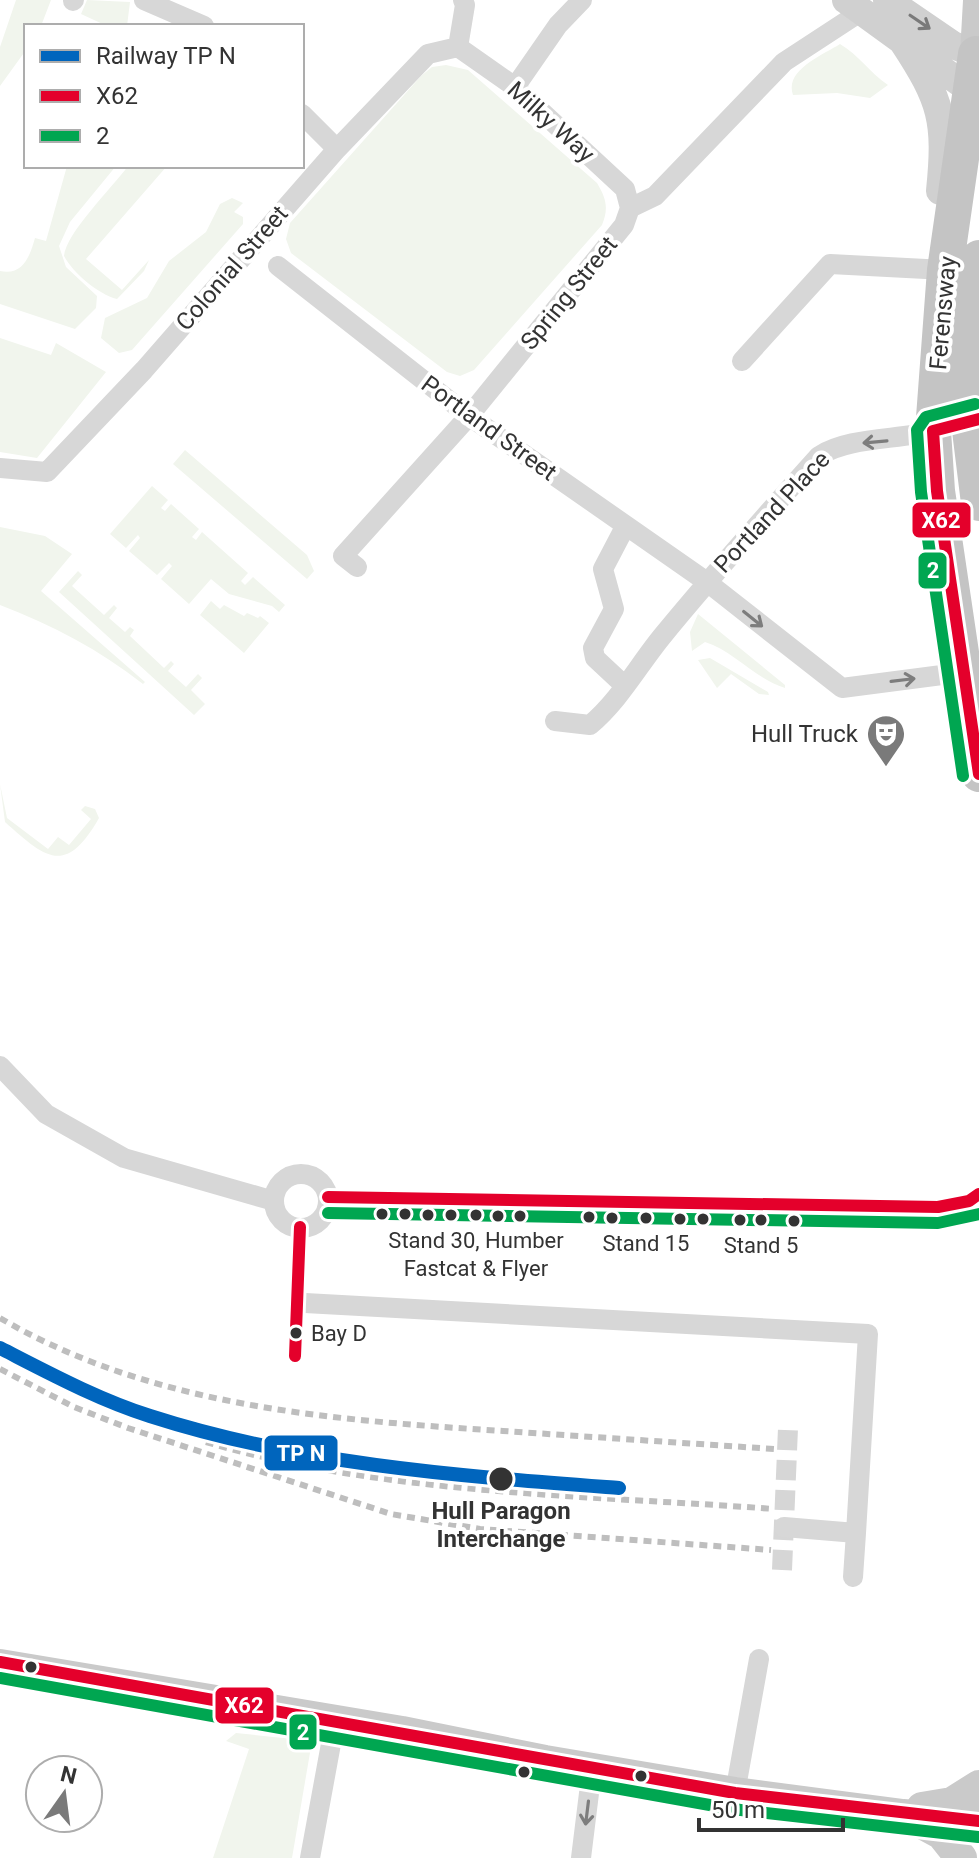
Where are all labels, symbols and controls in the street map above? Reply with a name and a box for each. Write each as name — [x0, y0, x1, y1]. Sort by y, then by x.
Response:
one-way arrow — [908, 15, 931, 31]
legend — [24, 24, 304, 168]
text: Railway TP N — [96, 42, 236, 70]
street label: Milky Way — [502, 76, 601, 169]
text: X62 — [96, 82, 138, 110]
text: 2 — [96, 122, 110, 150]
street label: Colonial Street — [170, 200, 294, 336]
street label: Spring Street — [515, 231, 623, 355]
street label: Ferensway — [924, 254, 962, 371]
street label: Portland Street — [416, 370, 562, 486]
one-way arrow — [862, 435, 889, 450]
street label: Portland Place — [708, 445, 836, 579]
line badge: X62 — [911, 501, 972, 539]
text: X62 — [921, 508, 961, 533]
line badge: 2 — [917, 551, 948, 590]
text: 2 — [927, 558, 939, 583]
one-way arrow — [742, 611, 763, 628]
one-way arrow — [890, 672, 915, 687]
theatre icon: Hull Truck — [865, 713, 907, 768]
place label: Hull Truck — [751, 720, 859, 748]
unlabelled marker — [374, 1206, 390, 1222]
unlabelled marker — [397, 1206, 413, 1222]
unlabelled marker — [420, 1207, 436, 1223]
unlabelled marker — [443, 1207, 459, 1223]
marker: Stand 30, Humber Fastcat & Flyer — [468, 1207, 484, 1223]
unlabelled marker — [490, 1208, 506, 1224]
unlabelled marker — [512, 1208, 528, 1224]
unlabelled marker — [581, 1209, 597, 1225]
unlabelled marker — [604, 1210, 620, 1226]
marker: Stand 15 — [638, 1210, 654, 1226]
unlabelled marker — [672, 1211, 688, 1227]
unlabelled marker — [695, 1211, 711, 1227]
unlabelled marker — [732, 1212, 748, 1228]
marker: Stand 5 — [753, 1212, 769, 1228]
unlabelled marker — [786, 1213, 802, 1229]
place label: Stand 30, Humber Fastcat & Flyer — [388, 1228, 564, 1281]
place label: Stand 15 — [603, 1231, 689, 1256]
place label: Stand 5 — [724, 1233, 798, 1258]
place label: Bay D — [311, 1321, 367, 1346]
marker: Bay D — [288, 1325, 304, 1341]
line badge: TP N — [263, 1434, 339, 1472]
text: TP N — [277, 1441, 325, 1466]
marker: Hull Paragon Interchange — [487, 1465, 515, 1493]
place label: Hull Paragon Interchange — [431, 1497, 571, 1553]
unlabelled marker — [23, 1659, 39, 1675]
line badge: X62 — [214, 1686, 275, 1725]
text: X62 — [224, 1693, 264, 1718]
line badge: 2 — [288, 1713, 318, 1751]
text: 2 — [297, 1720, 309, 1745]
north arrow — [24, 1754, 104, 1834]
text: N — [58, 1761, 79, 1789]
unlabelled marker — [516, 1764, 532, 1780]
unlabelled marker — [633, 1768, 649, 1784]
scale bar — [699, 1782, 843, 1832]
text: 50 m — [711, 1796, 765, 1824]
one-way arrow — [579, 1799, 594, 1826]

